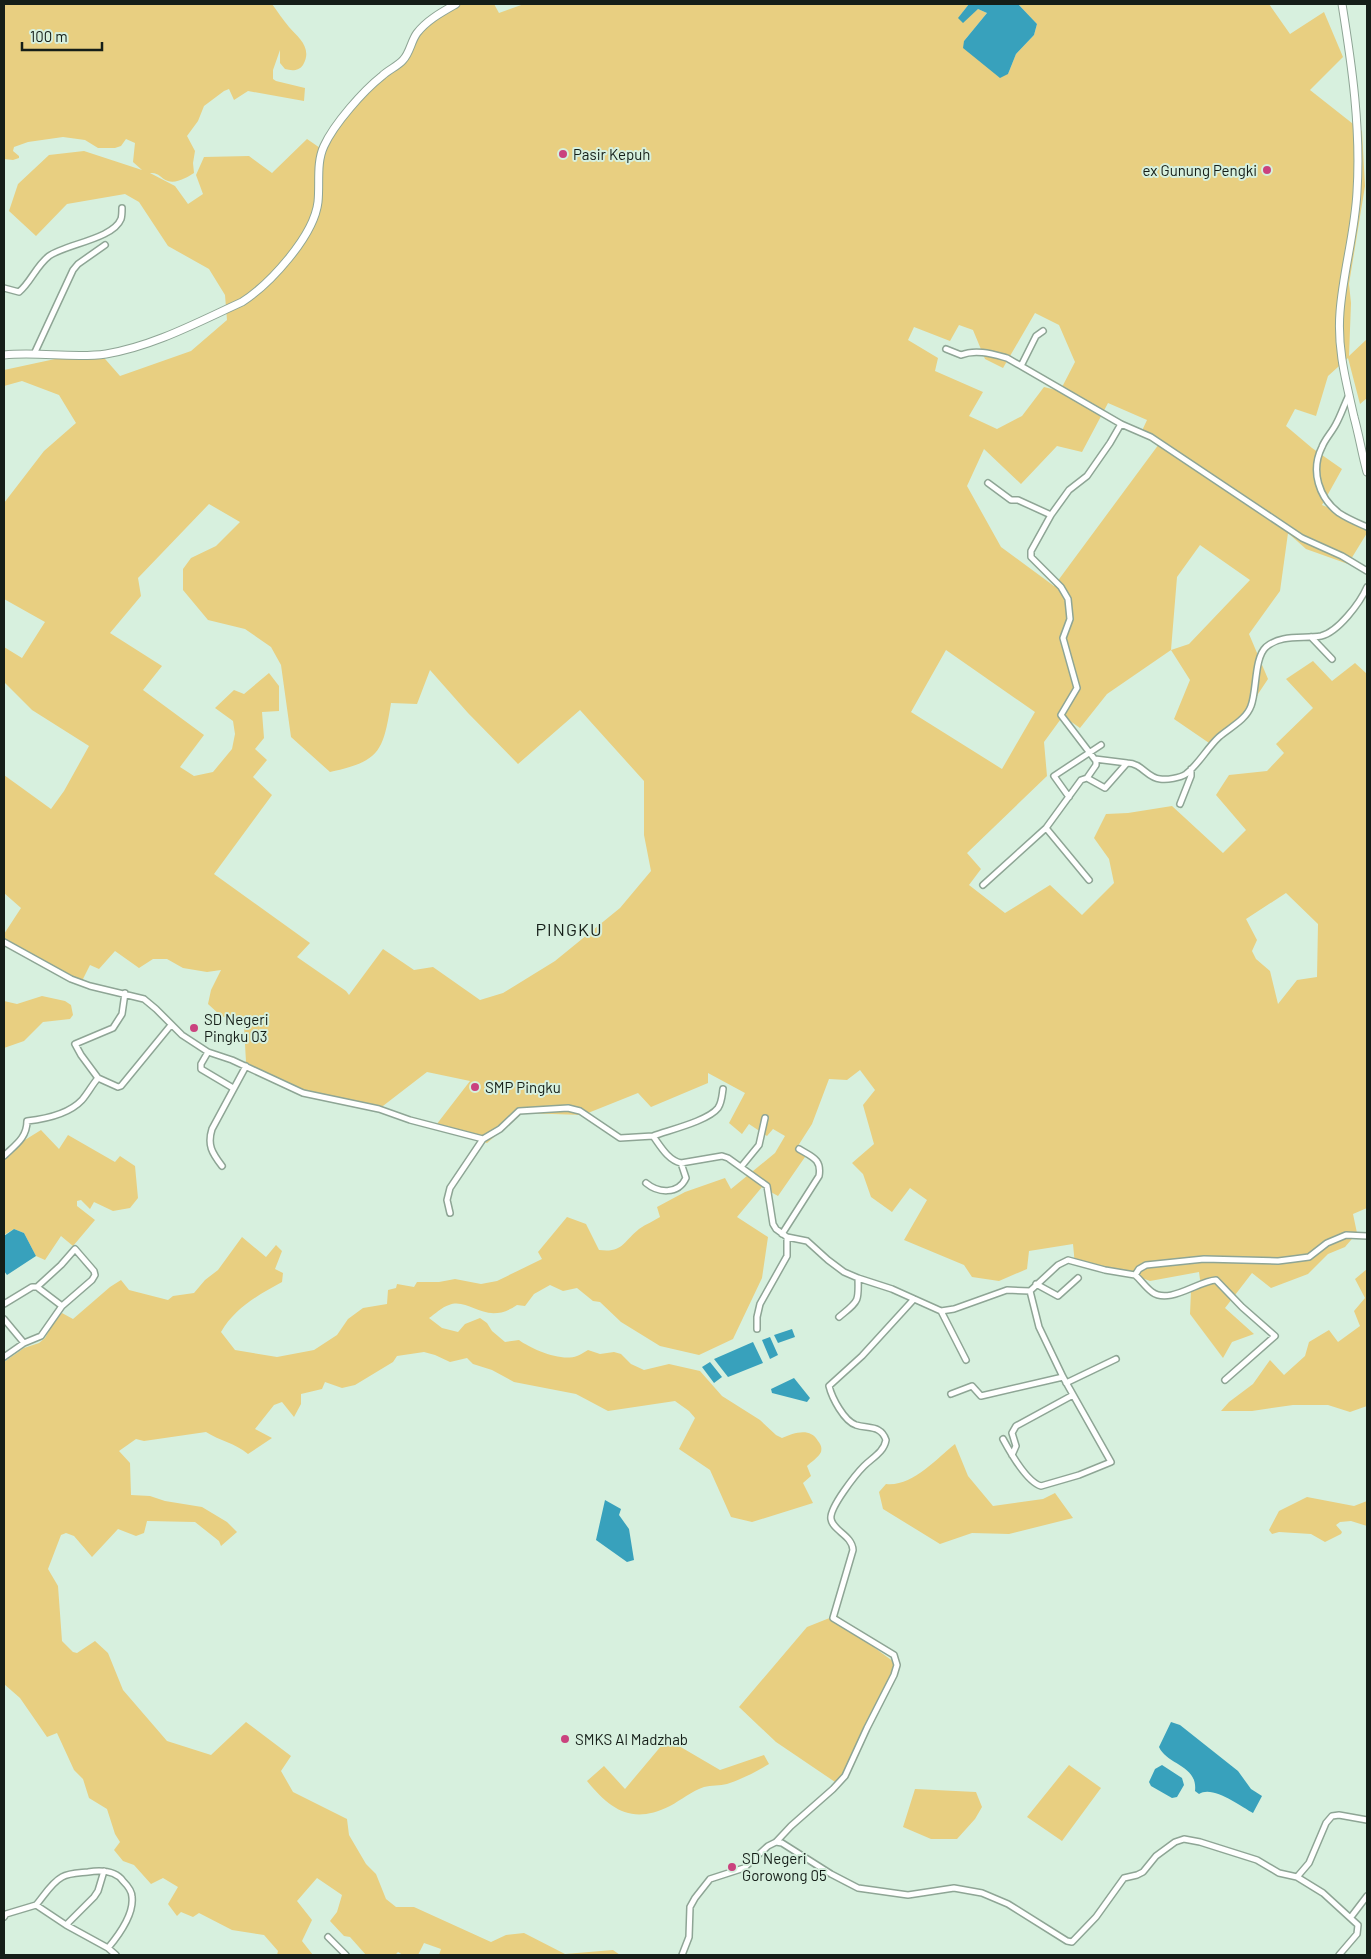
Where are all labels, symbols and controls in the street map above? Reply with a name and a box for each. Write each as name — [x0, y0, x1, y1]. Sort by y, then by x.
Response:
scale bar — [22, 20, 102, 52]
text: 100 m — [30, 27, 68, 45]
place label: Pasir Kepuh — [573, 145, 650, 163]
marker: Pasir Kepuh — [557, 148, 569, 160]
place label: ex Gunung Pengki — [1143, 161, 1257, 179]
marker: ex Gunung Pengki — [1261, 164, 1273, 176]
district label: PINGKU — [535, 918, 603, 940]
place label: SD Negeri Pingku 03 — [204, 1010, 268, 1045]
marker: SD Negeri Pingku 03 — [188, 1022, 200, 1034]
place label: SMP Pingku — [485, 1078, 561, 1096]
marker: SMP Pingku — [469, 1081, 481, 1093]
place label: SMKS Al Madzhab — [575, 1730, 688, 1748]
marker: SMKS Al Madzhab — [559, 1733, 571, 1745]
place label: SD Negeri Gorowong 05 — [742, 1849, 827, 1884]
marker: SD Negeri Gorowong 05 — [726, 1861, 738, 1873]

